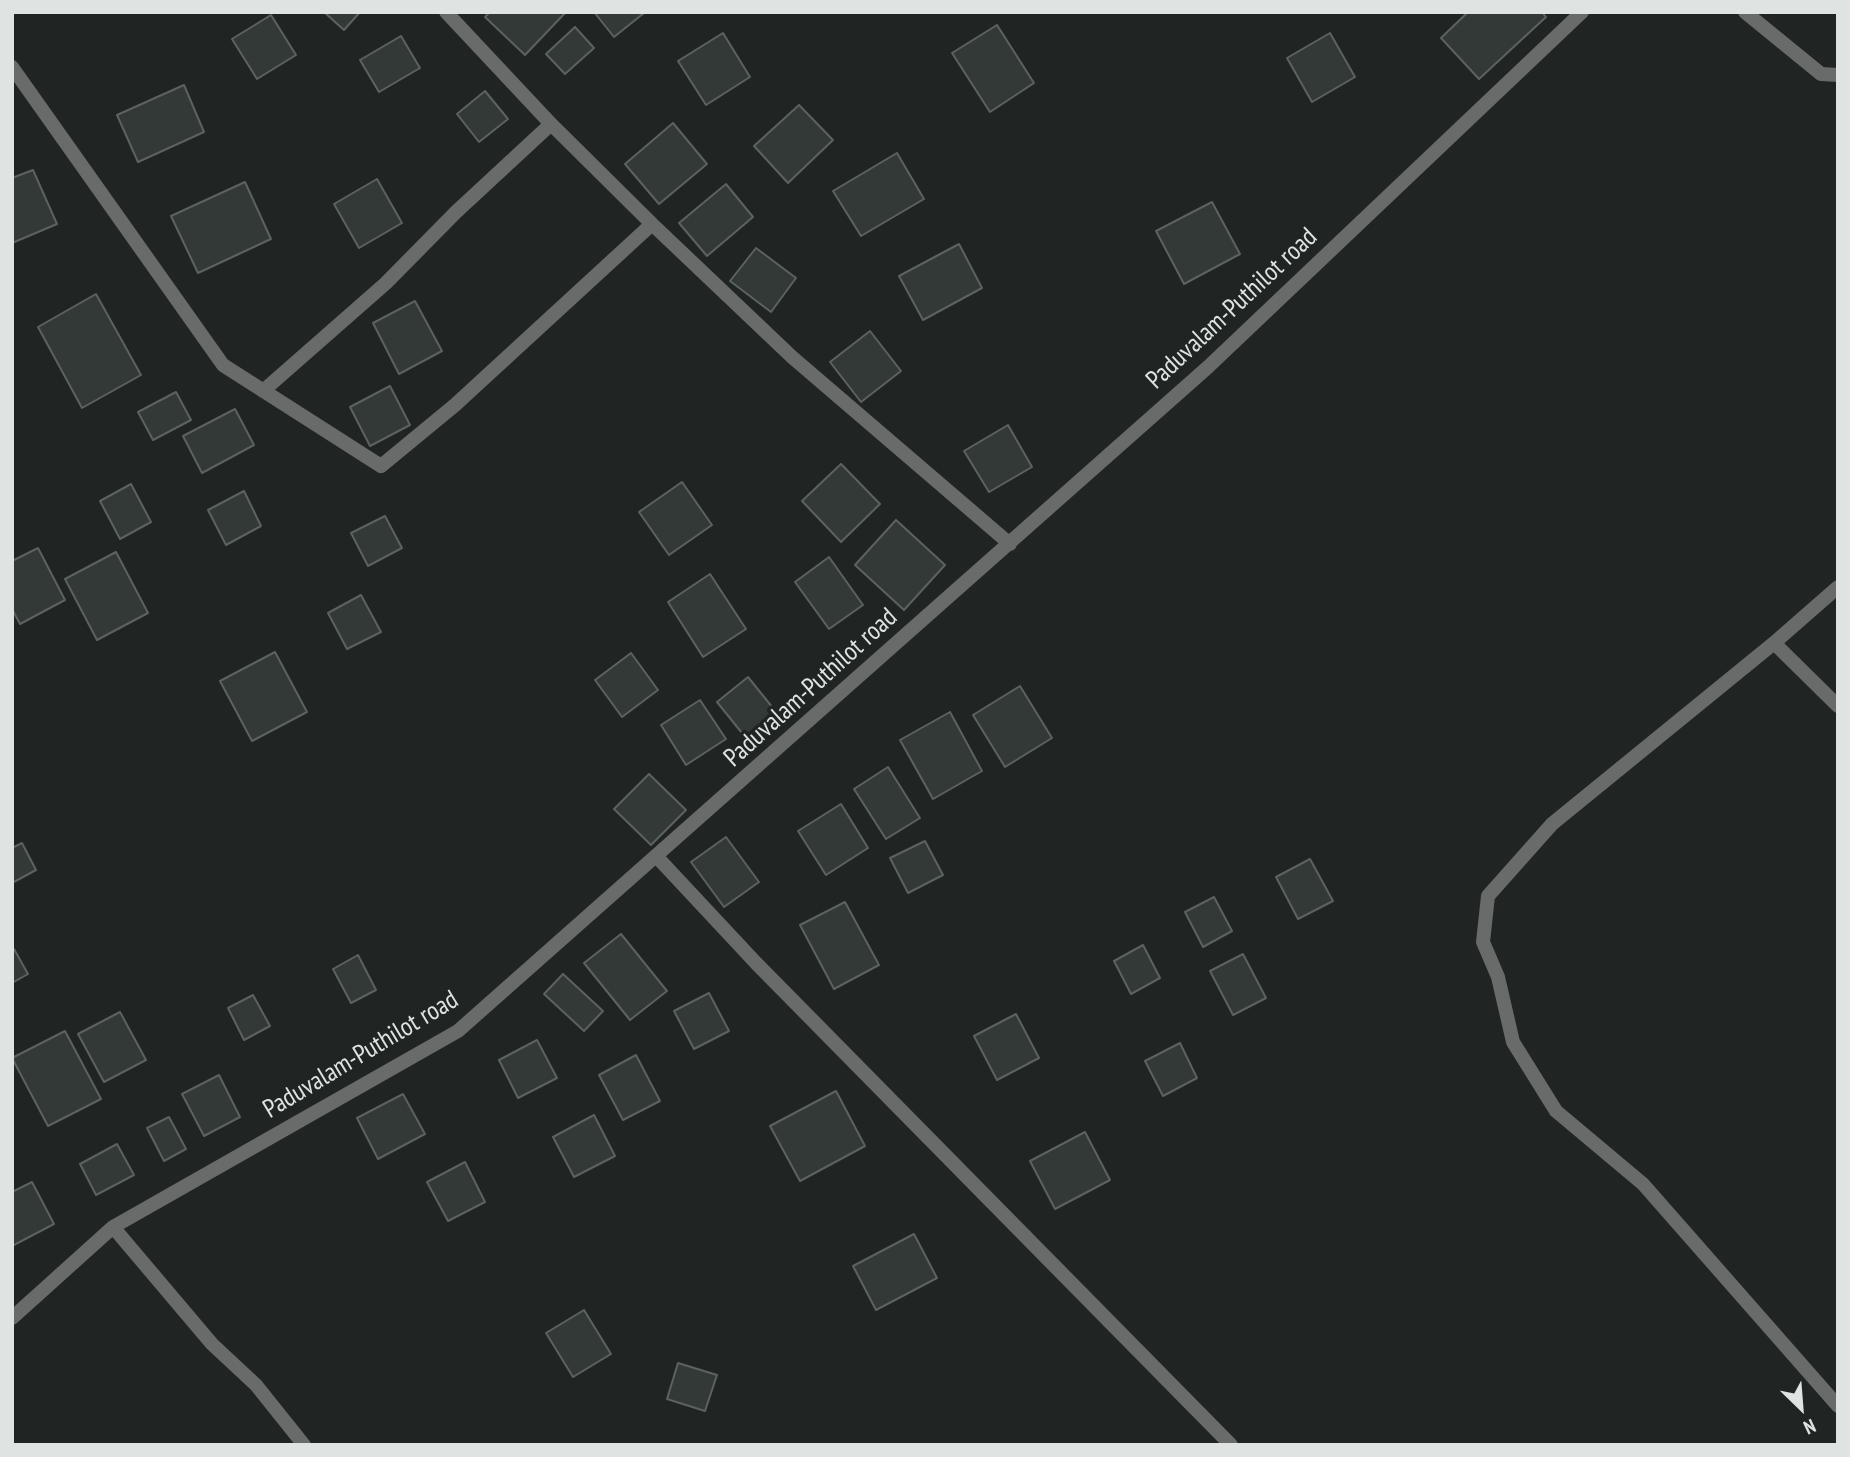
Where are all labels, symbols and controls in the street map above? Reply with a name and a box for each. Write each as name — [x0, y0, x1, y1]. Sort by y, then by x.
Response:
street label: Paduvalam-Puthilot road — [1140, 222, 1324, 396]
street label: Paduvalam-Puthilot road — [718, 602, 904, 774]
street label: Paduvalam-Puthilot road — [258, 984, 464, 1126]
north arrow — [1766, 1373, 1836, 1443]
text: N — [1800, 1414, 1820, 1440]

